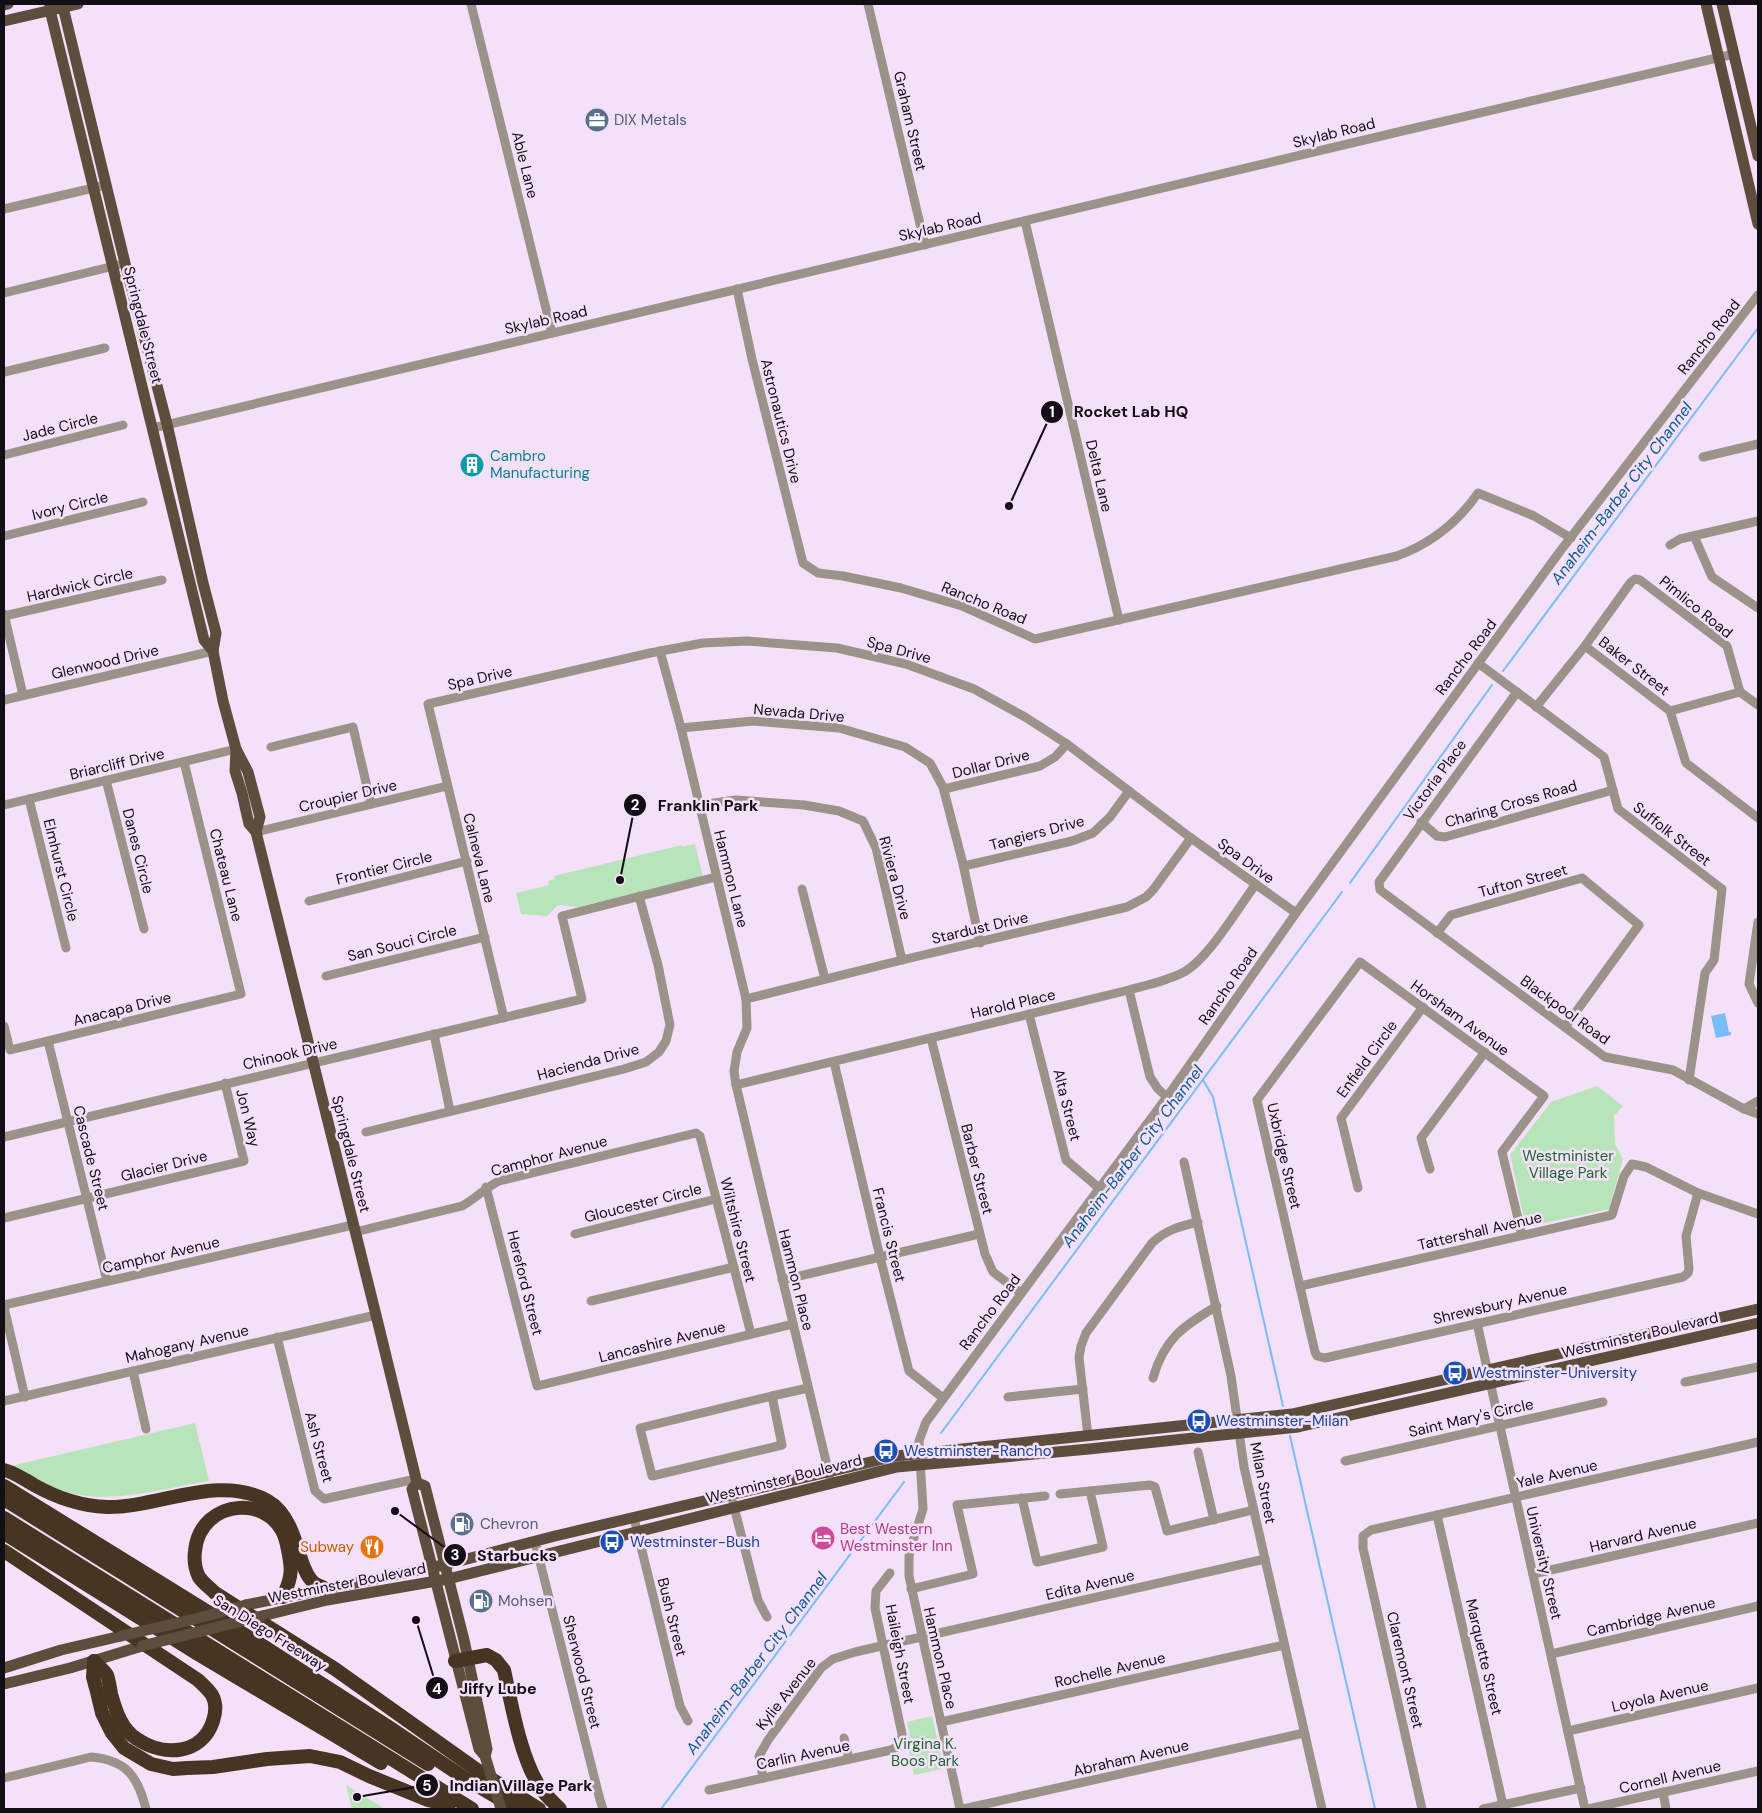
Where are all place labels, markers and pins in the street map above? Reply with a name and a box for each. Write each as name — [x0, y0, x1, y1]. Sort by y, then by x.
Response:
office icon: DIX Metals — [584, 107, 610, 133]
place label: DIX Metals — [614, 110, 687, 130]
callout: Rocket Lab HQ — [1039, 396, 1199, 427]
place label: Cambro Manufacturing — [490, 446, 590, 483]
building icon: Cambro Manufacturing — [459, 452, 485, 478]
callout: Franklin Park — [622, 790, 768, 821]
bus stop icon: Westminster-University — [1442, 1360, 1468, 1386]
place label: Westminster-University — [1472, 1363, 1638, 1383]
bus stop icon: Westminster-Milan — [1186, 1408, 1212, 1434]
place label: Westminster-Milan — [1216, 1411, 1348, 1431]
bus stop icon: Westminster-Rancho — [873, 1438, 899, 1464]
place label: Westminster-Rancho — [904, 1441, 1052, 1461]
fuel station icon: Chevron — [449, 1511, 475, 1537]
place label: Chevron — [480, 1514, 538, 1534]
place label: Best Western Westminster Inn — [840, 1519, 953, 1556]
hotel icon: Best Western Westminster Inn — [810, 1525, 836, 1551]
bus stop icon: Westminster-Bush — [599, 1529, 625, 1555]
place label: Westminster-Bush — [630, 1532, 760, 1552]
restaurant icon: Subway — [359, 1534, 385, 1560]
place label: Subway — [300, 1537, 355, 1557]
callout: Starbucks — [442, 1539, 567, 1570]
fuel station icon: Mohsen — [468, 1588, 494, 1614]
place label: Mohsen — [498, 1591, 553, 1611]
callout: Jiffy Lube — [424, 1673, 547, 1704]
callout: Indian Village Park — [415, 1770, 603, 1801]

